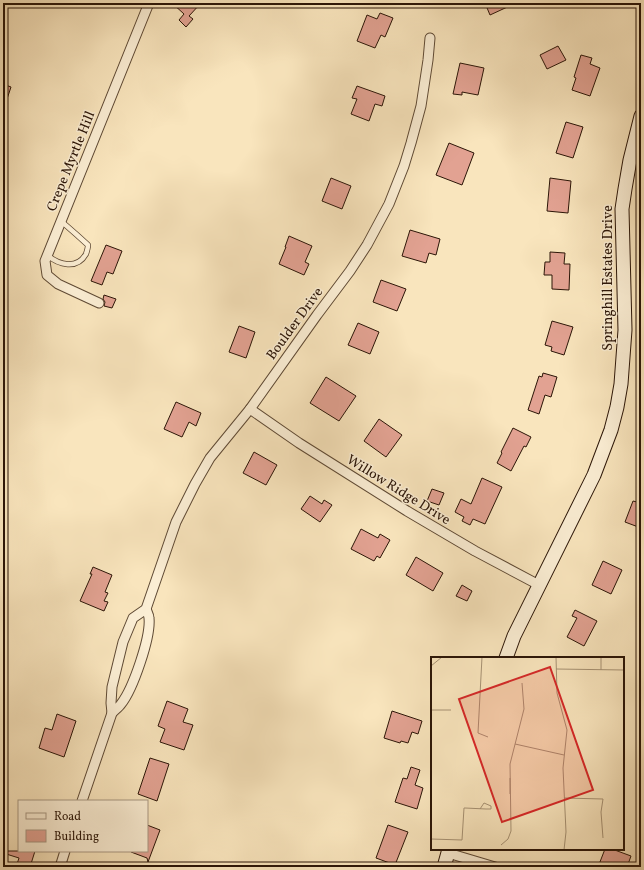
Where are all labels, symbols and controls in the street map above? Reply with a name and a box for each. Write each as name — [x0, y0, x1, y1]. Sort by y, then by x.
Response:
street label: Crepe Myrtle Hill — [43, 109, 100, 215]
street label: Springhill Estates Drive — [599, 205, 618, 351]
street label: Boulder Drive — [262, 283, 328, 364]
street label: Willow Ridge Drive — [343, 451, 454, 530]
inset map — [431, 657, 624, 850]
legend — [18, 800, 148, 852]
text: Road — [54, 809, 81, 825]
text: Building — [54, 829, 99, 845]

